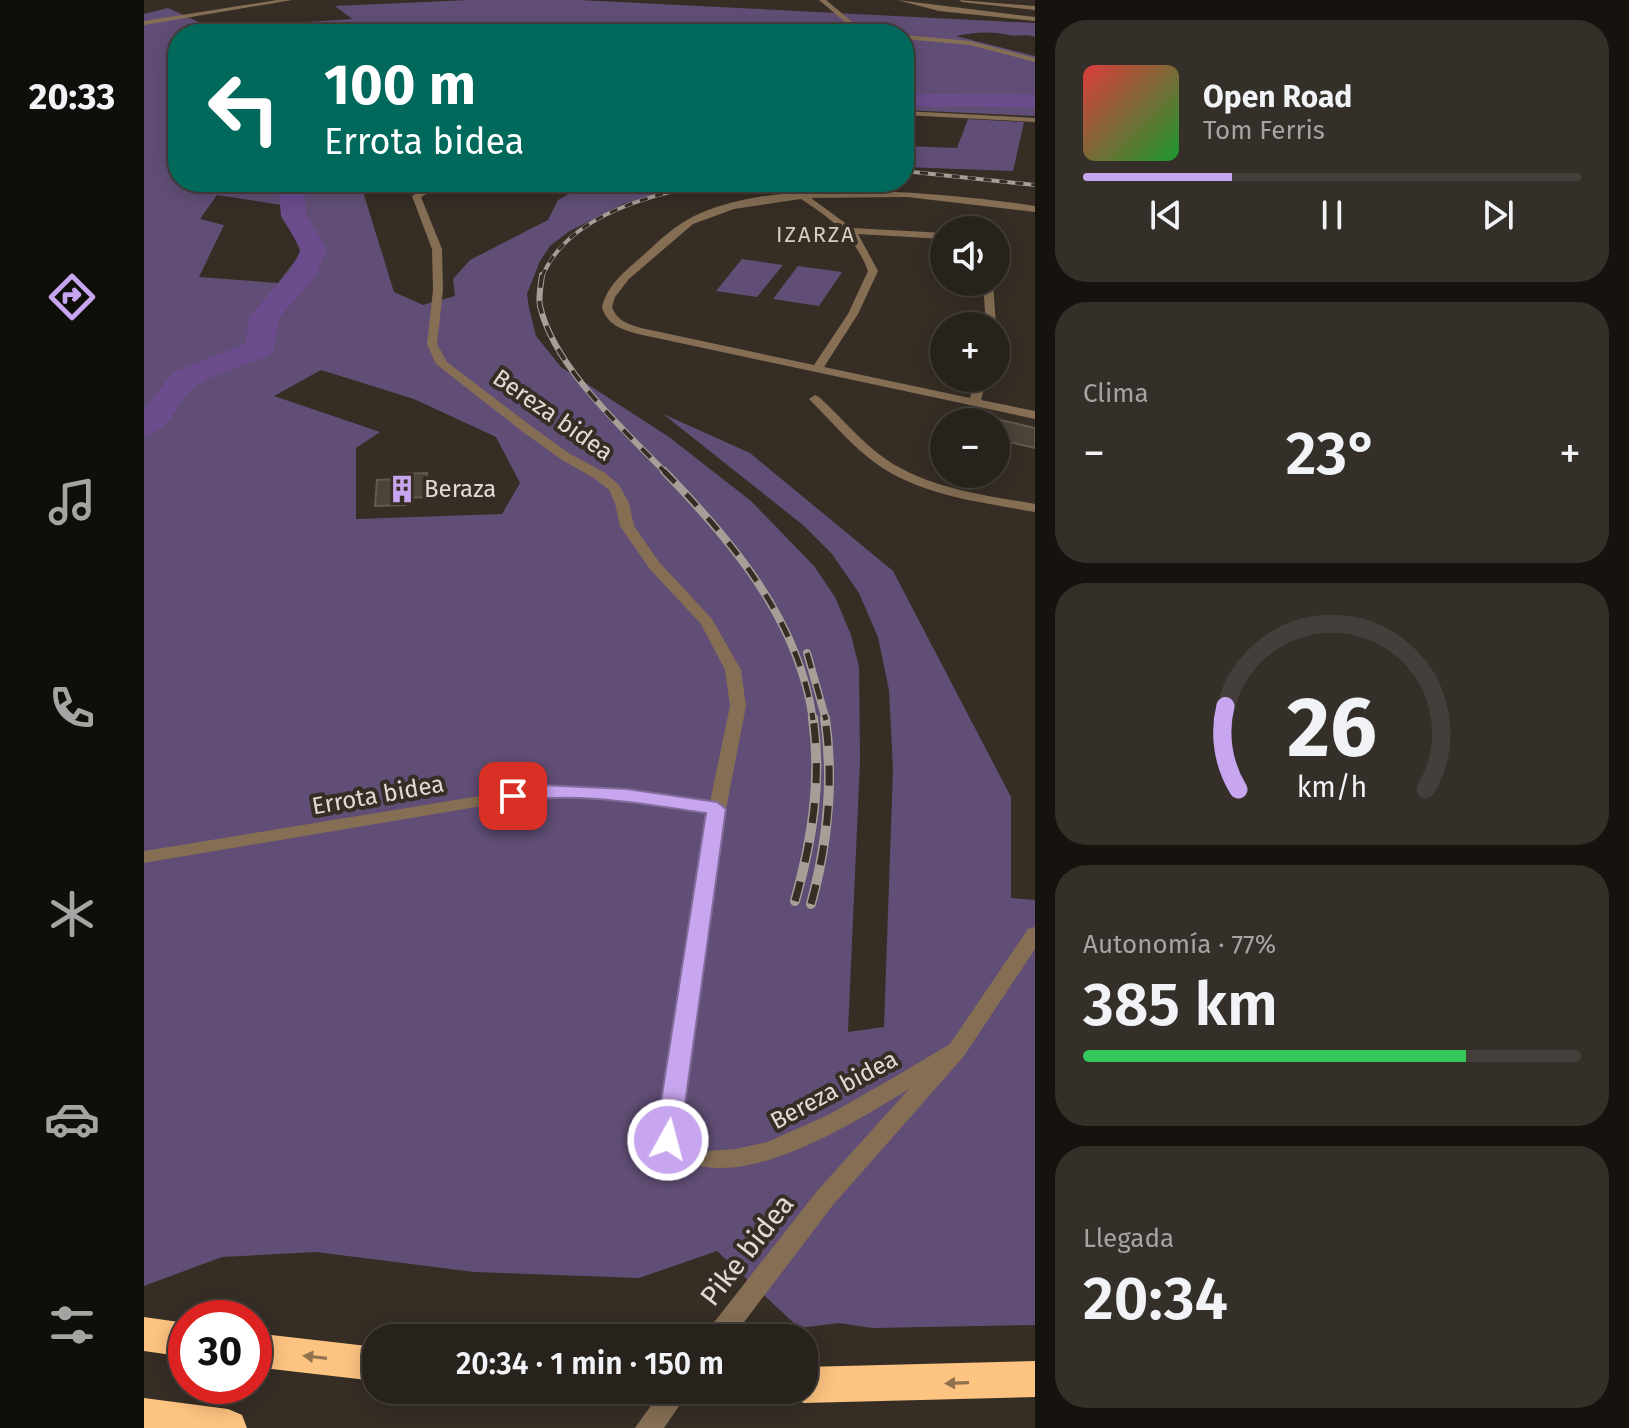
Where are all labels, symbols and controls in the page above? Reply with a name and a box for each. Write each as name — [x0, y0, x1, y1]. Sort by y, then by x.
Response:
text: 100 m — [324, 52, 476, 119]
icon: left — [192, 56, 296, 160]
text: 20:33 — [29, 75, 115, 119]
text: Open Road — [1203, 79, 1352, 115]
text: Tom Ferris — [1203, 115, 1325, 146]
text: Errota bidea — [324, 120, 524, 164]
icon: previous — [1144, 193, 1188, 237]
icon: pause — [1310, 193, 1354, 237]
icon: next — [1476, 193, 1520, 237]
map controls — [930, 216, 1010, 488]
button: sound — [930, 216, 1010, 296]
district label: IZARZA — [776, 221, 856, 248]
icon: directions — [44, 269, 100, 325]
button: + — [930, 312, 1010, 392]
street label: Bereza bidea — [488, 363, 618, 467]
text: Clima — [1083, 378, 1149, 409]
button: − — [930, 408, 1010, 488]
text: 23° — [1286, 418, 1378, 490]
text: − — [1083, 427, 1105, 480]
text: + — [1559, 427, 1581, 480]
icon: music — [44, 474, 100, 530]
building icon: Beraza — [387, 474, 417, 504]
place label: Beraza — [424, 475, 496, 503]
text: 26 — [1287, 678, 1377, 778]
icon: phone — [44, 680, 100, 736]
pin — [479, 762, 547, 830]
street label: Errota bidea — [310, 770, 446, 820]
text: km/h — [1297, 770, 1367, 805]
icon: arrive — [491, 774, 535, 818]
icon: climate — [44, 886, 100, 942]
text: Autonomía · 77% — [1083, 929, 1276, 960]
text: 385 km — [1083, 969, 1278, 1041]
street label: Bereza bidea — [766, 1045, 902, 1135]
icon: car — [44, 1091, 100, 1147]
position arrow — [626, 1098, 710, 1182]
street label: Pike bidea — [693, 1188, 801, 1312]
text: Llegada — [1083, 1223, 1174, 1254]
text: 20:34 — [1083, 1263, 1228, 1335]
icon: filters — [44, 1297, 100, 1353]
speed limit sign: 30 — [168, 1300, 272, 1404]
text: 20:34 · 1 min · 150 m — [456, 1346, 724, 1382]
one-way arrow — [302, 1350, 327, 1363]
one-way arrow — [944, 1376, 969, 1389]

